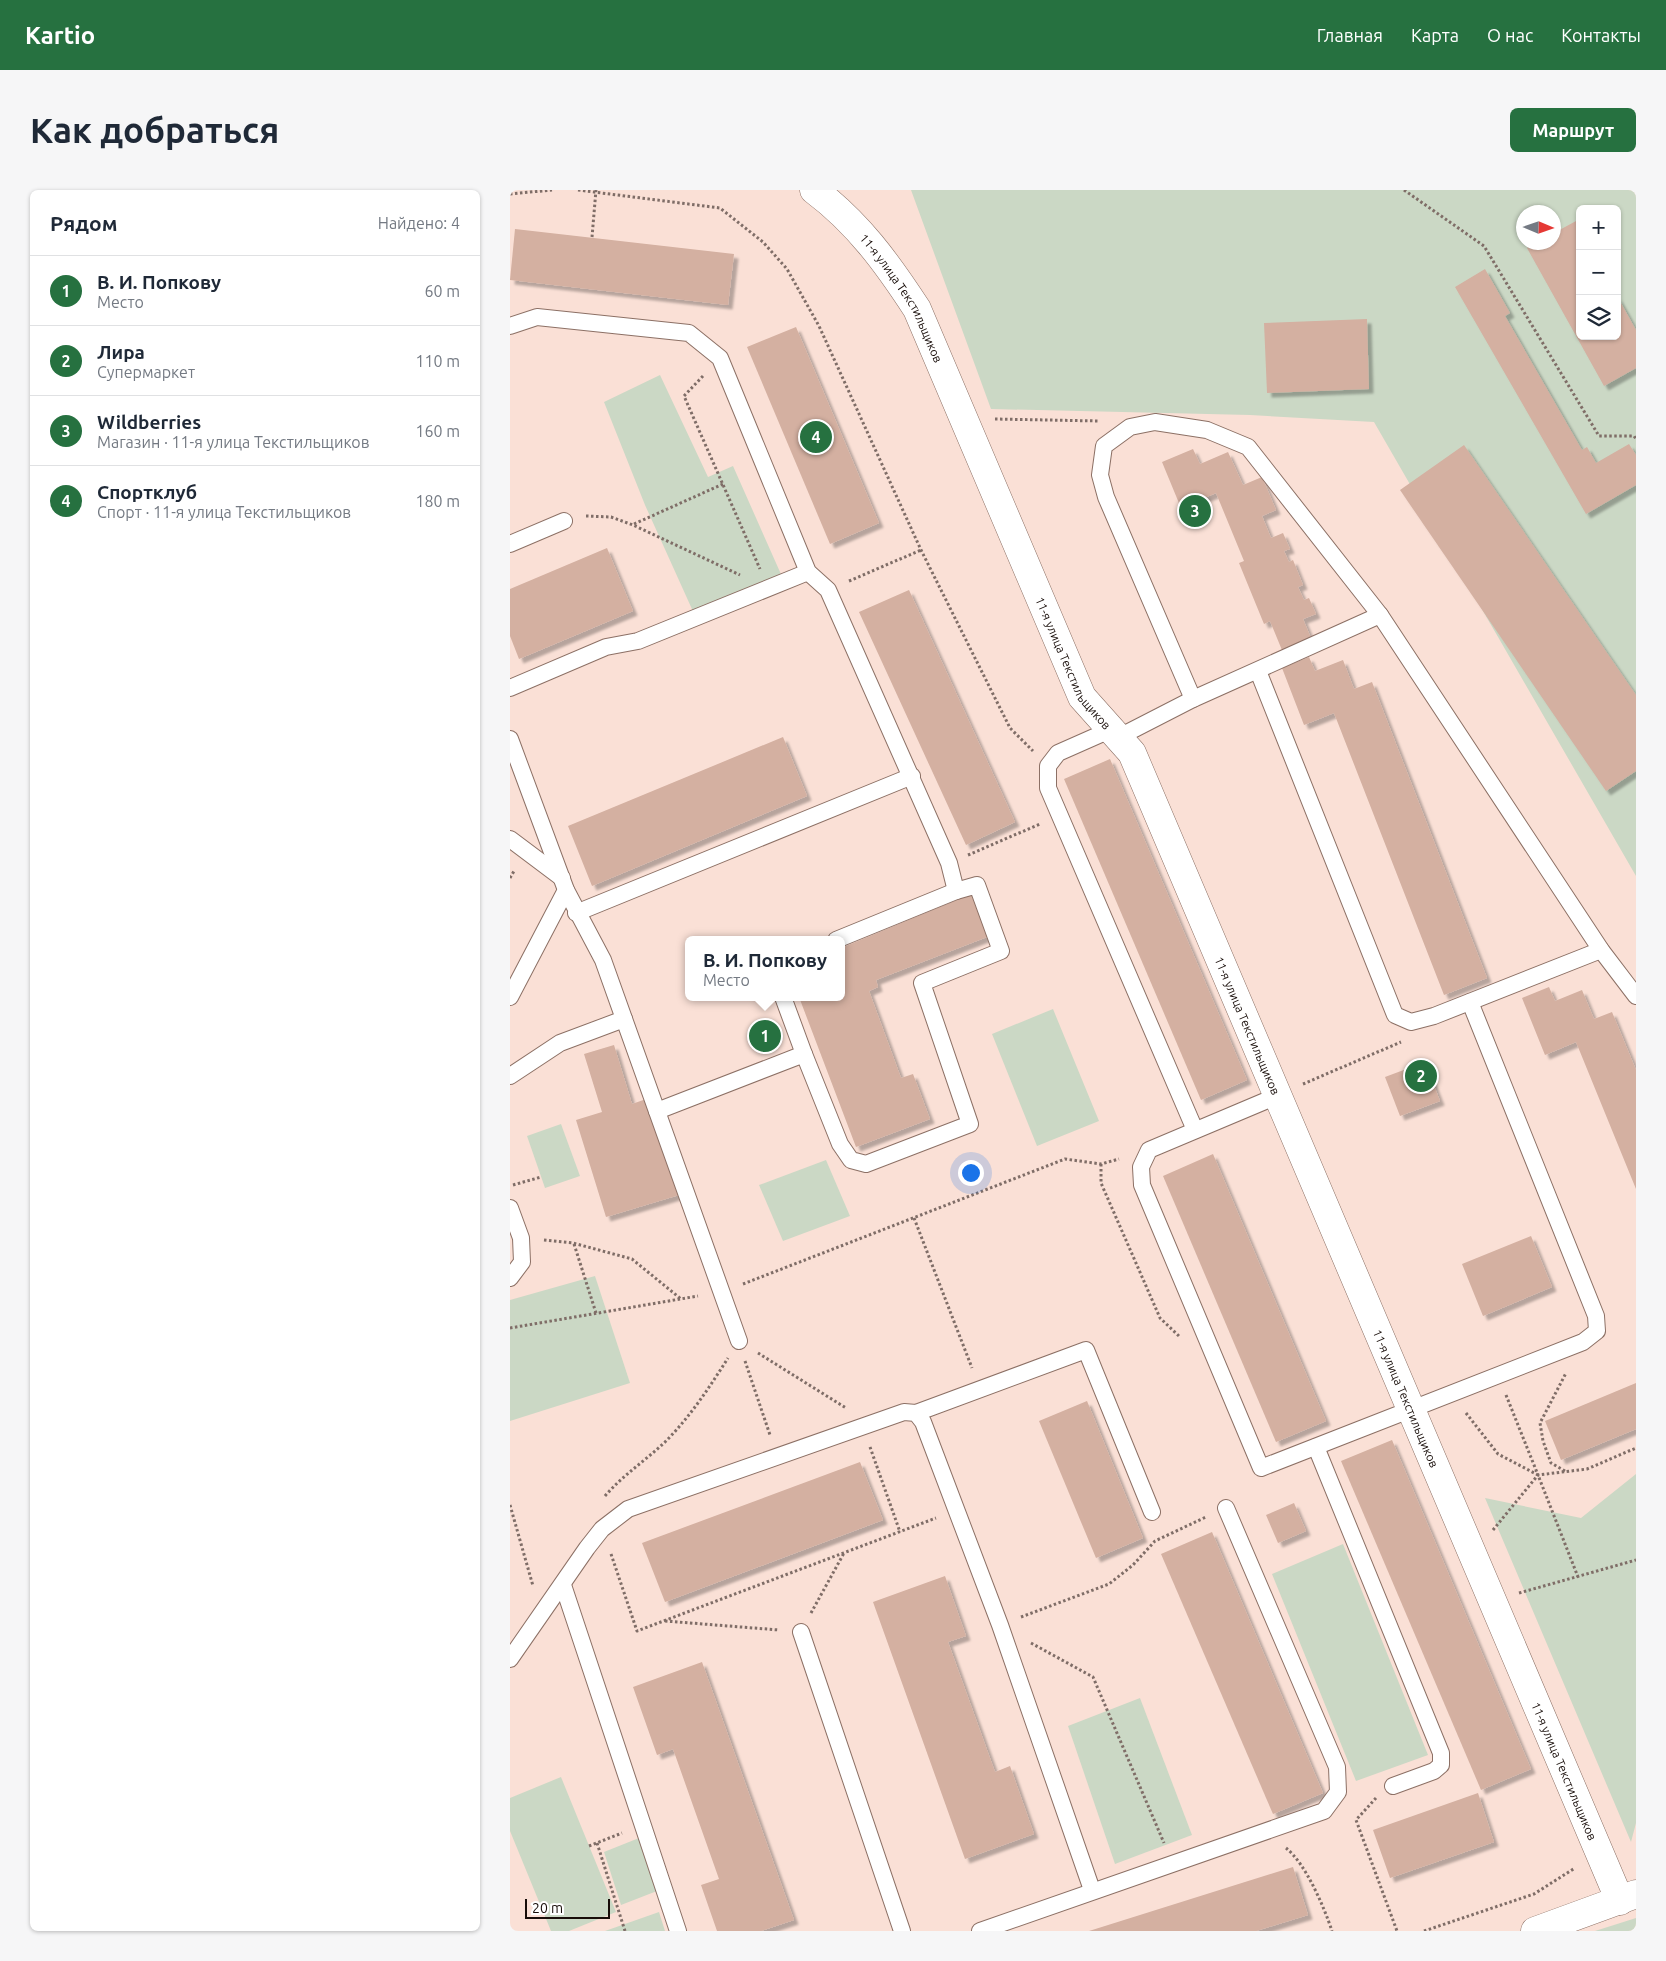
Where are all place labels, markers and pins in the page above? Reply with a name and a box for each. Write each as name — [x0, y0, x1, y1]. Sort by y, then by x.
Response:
pin: 4 — [800, 418, 832, 456]
pin: 3 — [1179, 492, 1211, 530]
pin: 1 — [749, 1017, 781, 1055]
pin: 2 — [1405, 1057, 1437, 1095]

